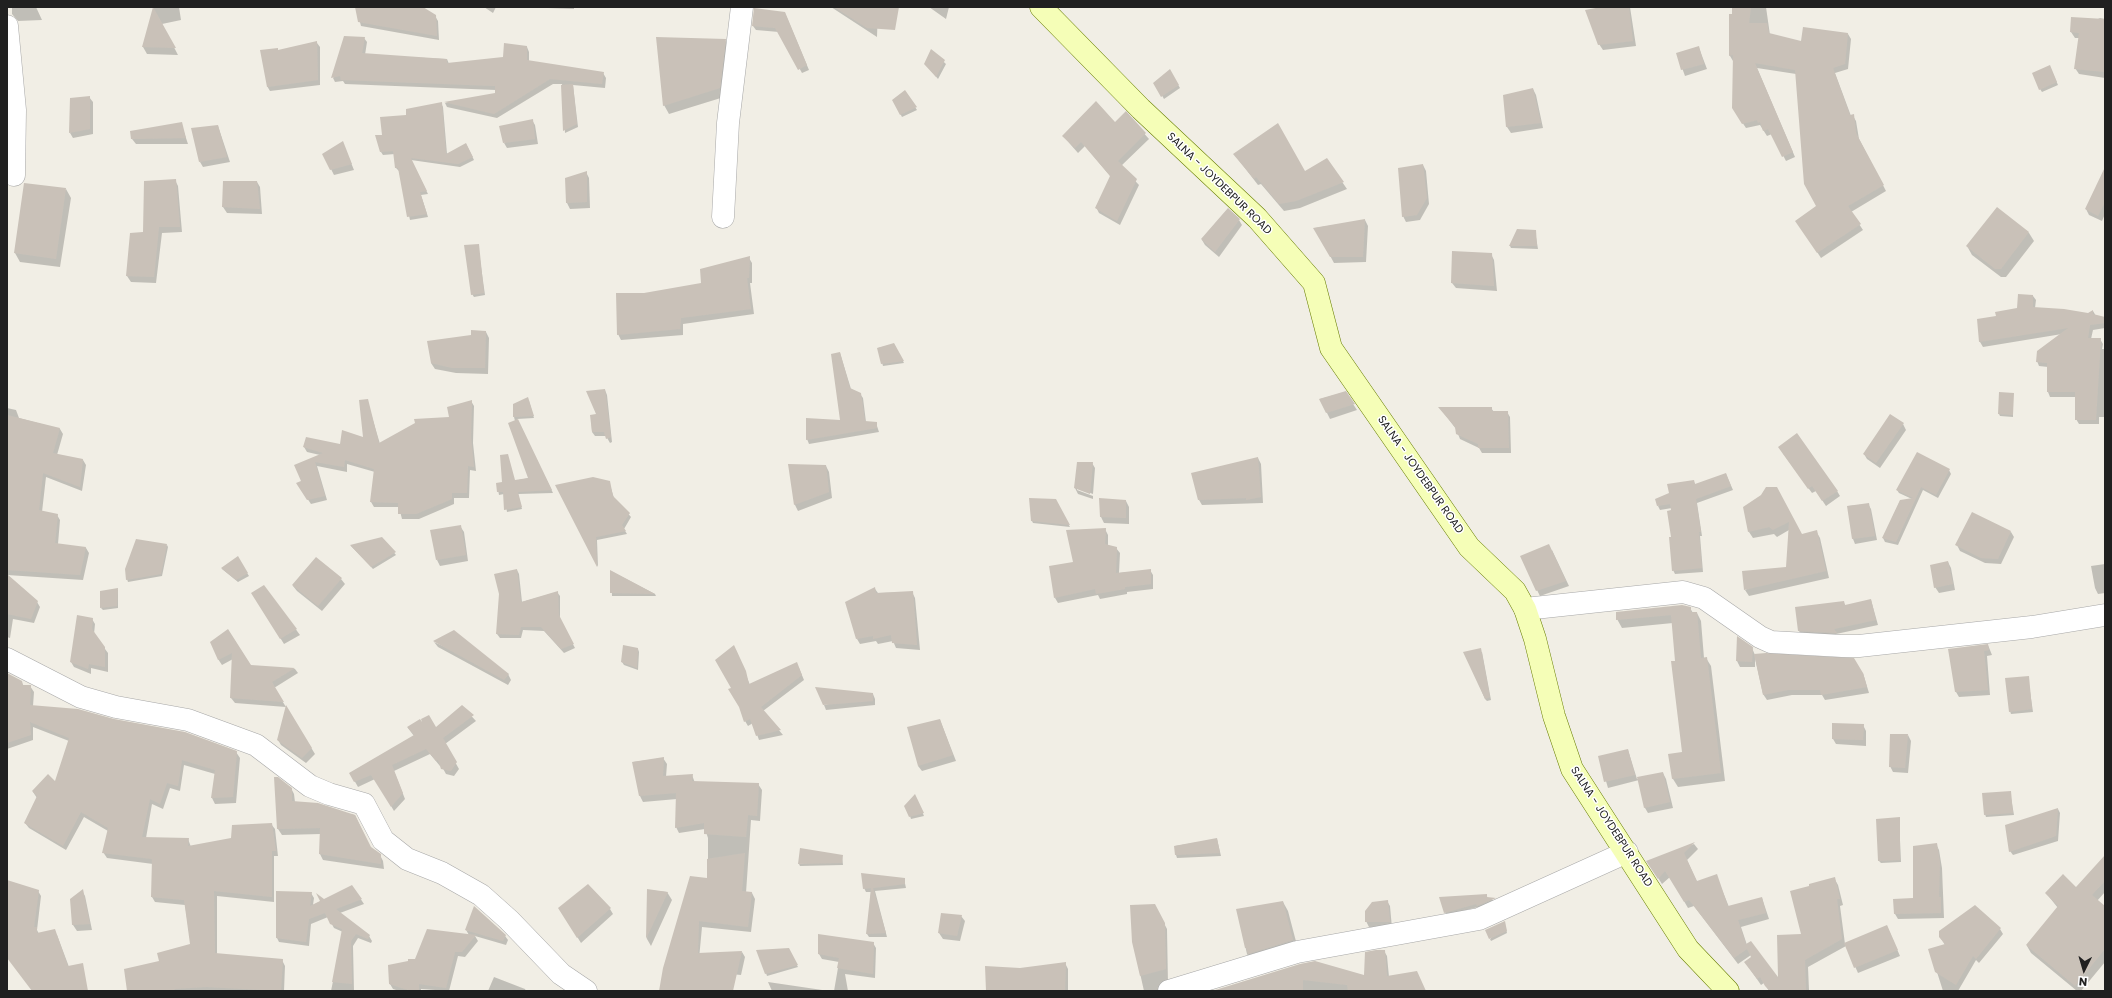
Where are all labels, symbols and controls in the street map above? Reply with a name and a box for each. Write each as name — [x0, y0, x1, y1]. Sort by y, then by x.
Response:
street label: SALNA - JOYDEBPUR ROAD — [1164, 130, 1274, 238]
street label: SALNA - JOYDEBPUR ROAD — [1374, 414, 1466, 536]
street label: SALNA - JOYDEBPUR ROAD — [1567, 764, 1655, 890]
north arrow — [2064, 950, 2104, 990]
text: N — [2078, 974, 2088, 990]

